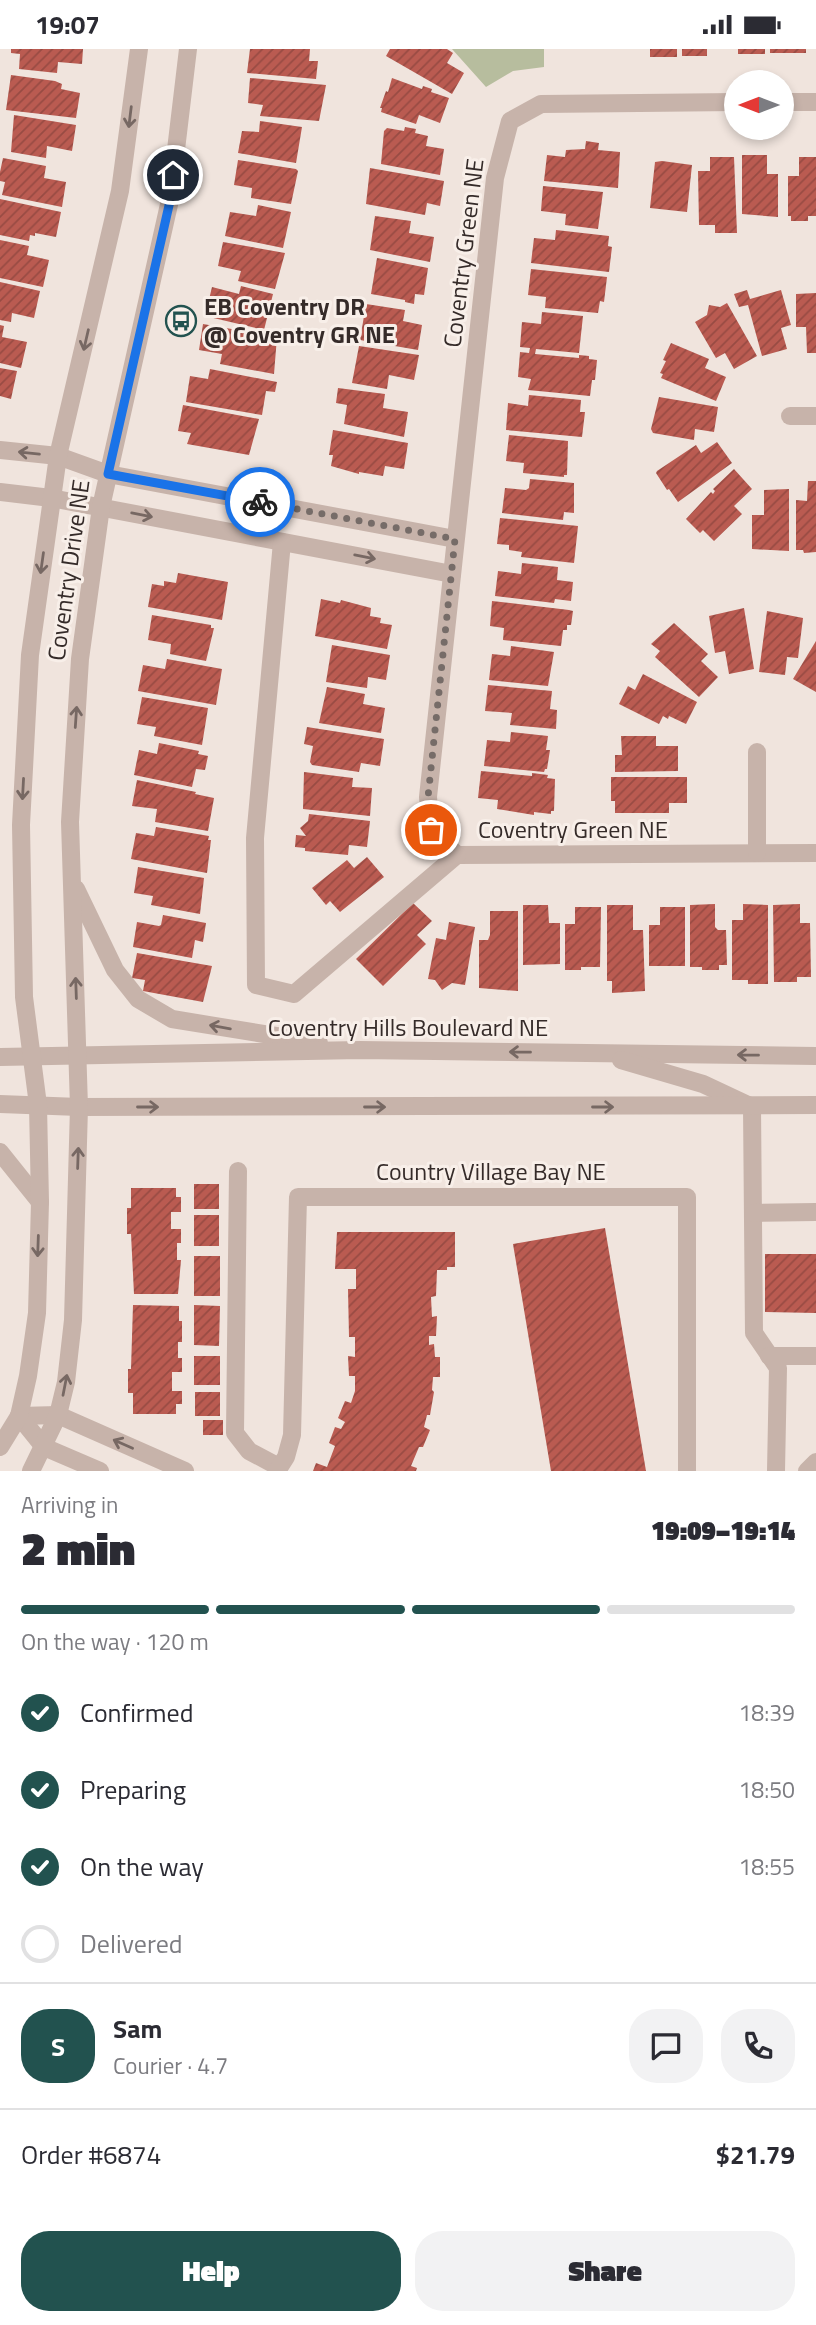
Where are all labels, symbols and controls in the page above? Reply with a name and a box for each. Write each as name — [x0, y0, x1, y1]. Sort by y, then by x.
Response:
text: 19:07 — [35, 5, 100, 44]
north arrow — [724, 70, 794, 140]
map controls — [724, 70, 794, 140]
one-way arrow — [124, 105, 137, 128]
pin — [143, 145, 203, 205]
icon: home — [154, 156, 192, 194]
street label: Coventry Green NE — [434, 156, 492, 349]
place label: EB Coventry DR @ Coventry GR NE — [204, 288, 395, 352]
bus stop icon: EB Coventry DR @ Coventry GR NE — [164, 304, 198, 338]
one-way arrow — [78, 328, 91, 350]
one-way arrow — [18, 446, 41, 459]
courier — [225, 467, 295, 537]
street label: Coventry Drive NE — [37, 477, 99, 663]
icon: bike — [241, 483, 279, 521]
one-way arrow — [130, 509, 153, 522]
one-way arrow — [35, 551, 48, 573]
one-way arrow — [353, 551, 376, 565]
one-way arrow — [70, 705, 83, 728]
one-way arrow — [16, 777, 29, 800]
pin — [401, 800, 461, 860]
icon: bag — [412, 811, 450, 849]
street label: Coventry Green NE — [478, 811, 668, 847]
one-way arrow — [69, 977, 83, 1000]
street label: Coventry Hills Boulevard NE — [268, 1009, 548, 1045]
one-way arrow — [210, 1020, 232, 1033]
one-way arrow — [509, 1046, 532, 1059]
one-way arrow — [737, 1048, 760, 1062]
one-way arrow — [136, 1100, 159, 1114]
one-way arrow — [363, 1100, 386, 1114]
one-way arrow — [591, 1100, 614, 1114]
one-way arrow — [71, 1147, 84, 1170]
street label: Country Village Bay NE — [376, 1153, 606, 1189]
one-way arrow — [32, 1235, 45, 1258]
one-way arrow — [58, 1374, 72, 1397]
one-way arrow — [113, 1436, 134, 1449]
text: Arriving in — [21, 1487, 118, 1522]
text: 19:09–19:14 — [651, 1511, 795, 1550]
text: 2 min — [21, 1513, 135, 1583]
text: On the way · 120 m — [21, 1624, 209, 1659]
text: Confirmed — [80, 1693, 194, 1732]
icon: check — [21, 1694, 59, 1732]
text: 18:39 — [738, 1695, 795, 1730]
text: Preparing — [80, 1770, 186, 1809]
icon: check — [21, 1771, 59, 1809]
text: 18:50 — [738, 1772, 795, 1807]
text: On the way — [80, 1847, 204, 1886]
icon: check — [21, 1848, 59, 1886]
text: 18:55 — [738, 1849, 795, 1884]
text: Delivered — [80, 1924, 183, 1963]
text: Sam — [113, 2009, 162, 2048]
button: chat — [629, 2009, 703, 2083]
button: phone — [721, 2009, 795, 2083]
text: S — [51, 2027, 65, 2066]
text: Courier · 4.7 — [113, 2048, 228, 2083]
text: Order #6874 — [21, 2135, 161, 2174]
text: $21.79 — [716, 2135, 795, 2174]
button: Help — [21, 2231, 401, 2311]
button: Share — [415, 2231, 795, 2311]

